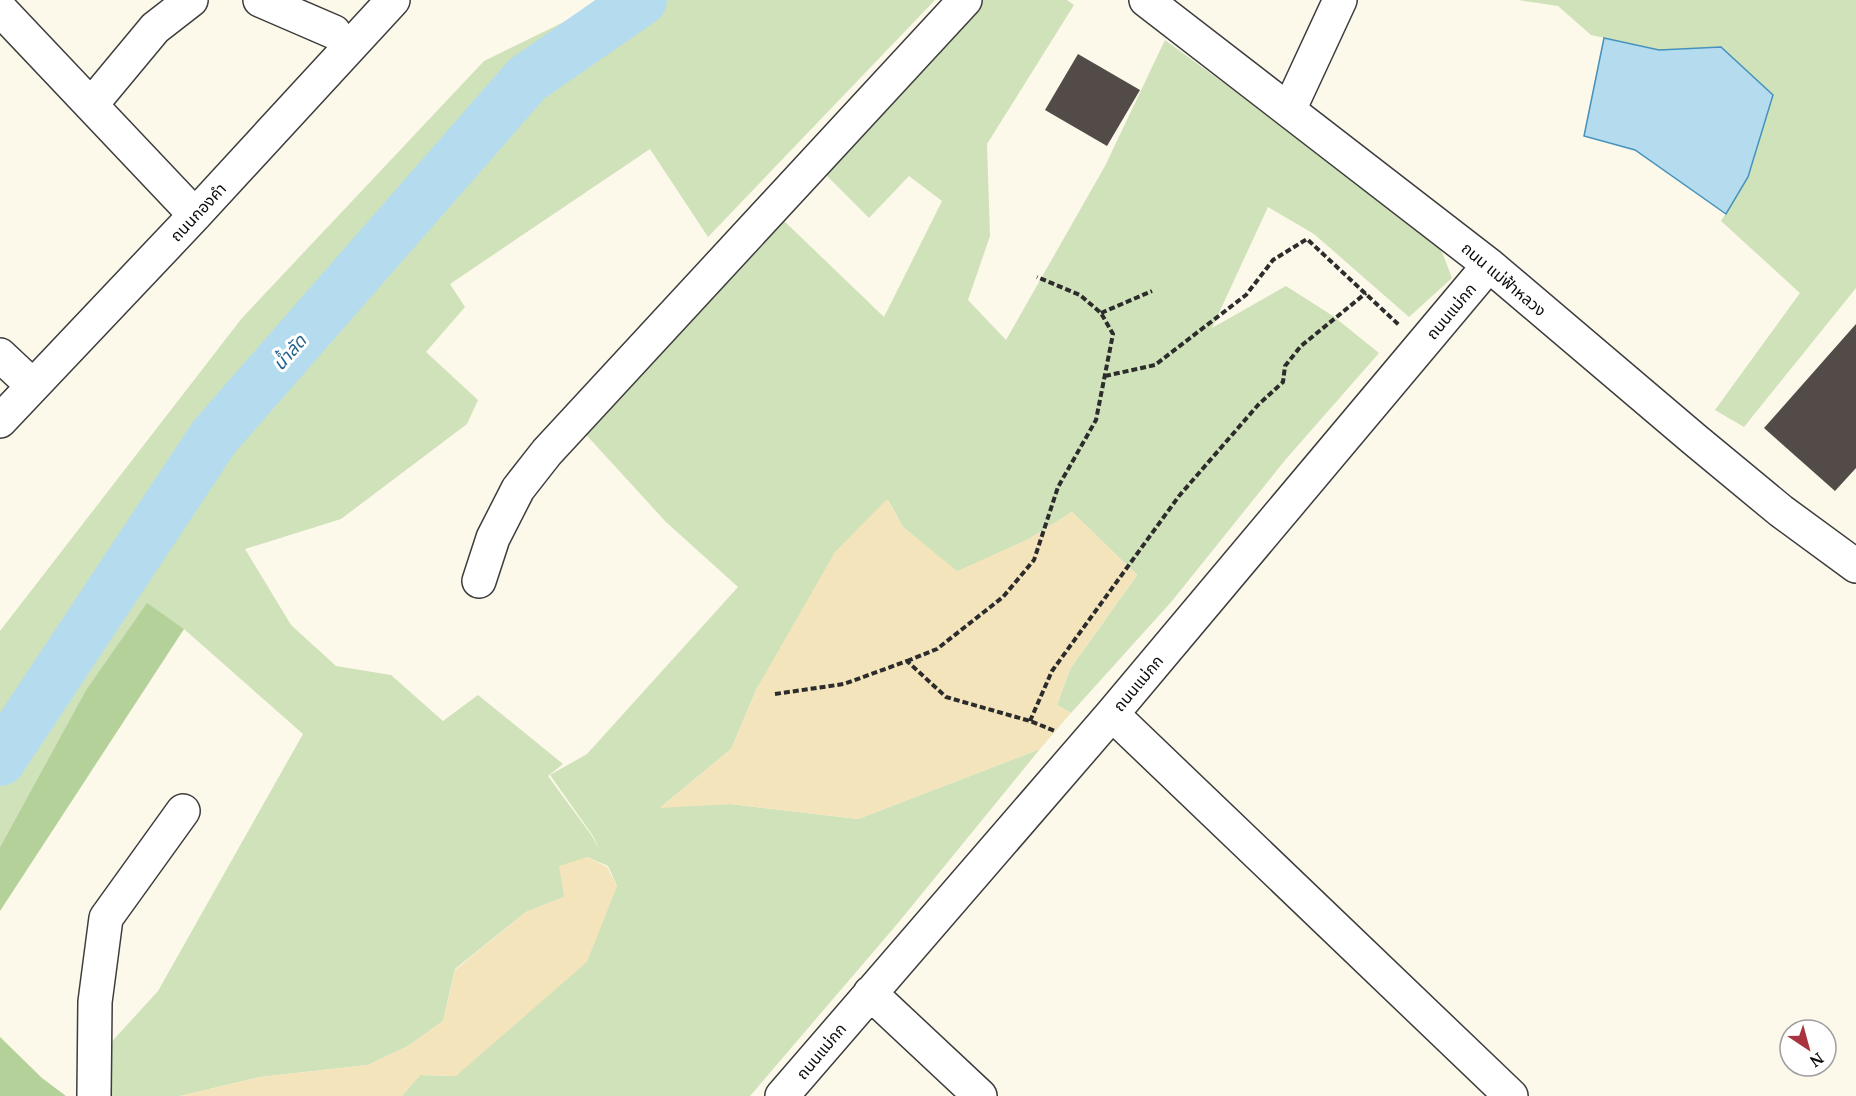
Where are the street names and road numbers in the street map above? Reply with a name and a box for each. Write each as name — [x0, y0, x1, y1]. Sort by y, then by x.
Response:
street label: ถนนกองคำ — [165, 178, 231, 246]
street label: ถนน แม่ฟ้าหลวง — [1457, 237, 1551, 321]
street label: ถนนแม่กก — [1421, 278, 1481, 344]
street label: ถนนแม่กก — [1108, 650, 1168, 716]
street label: ถนนแม่กก — [791, 1018, 851, 1084]

